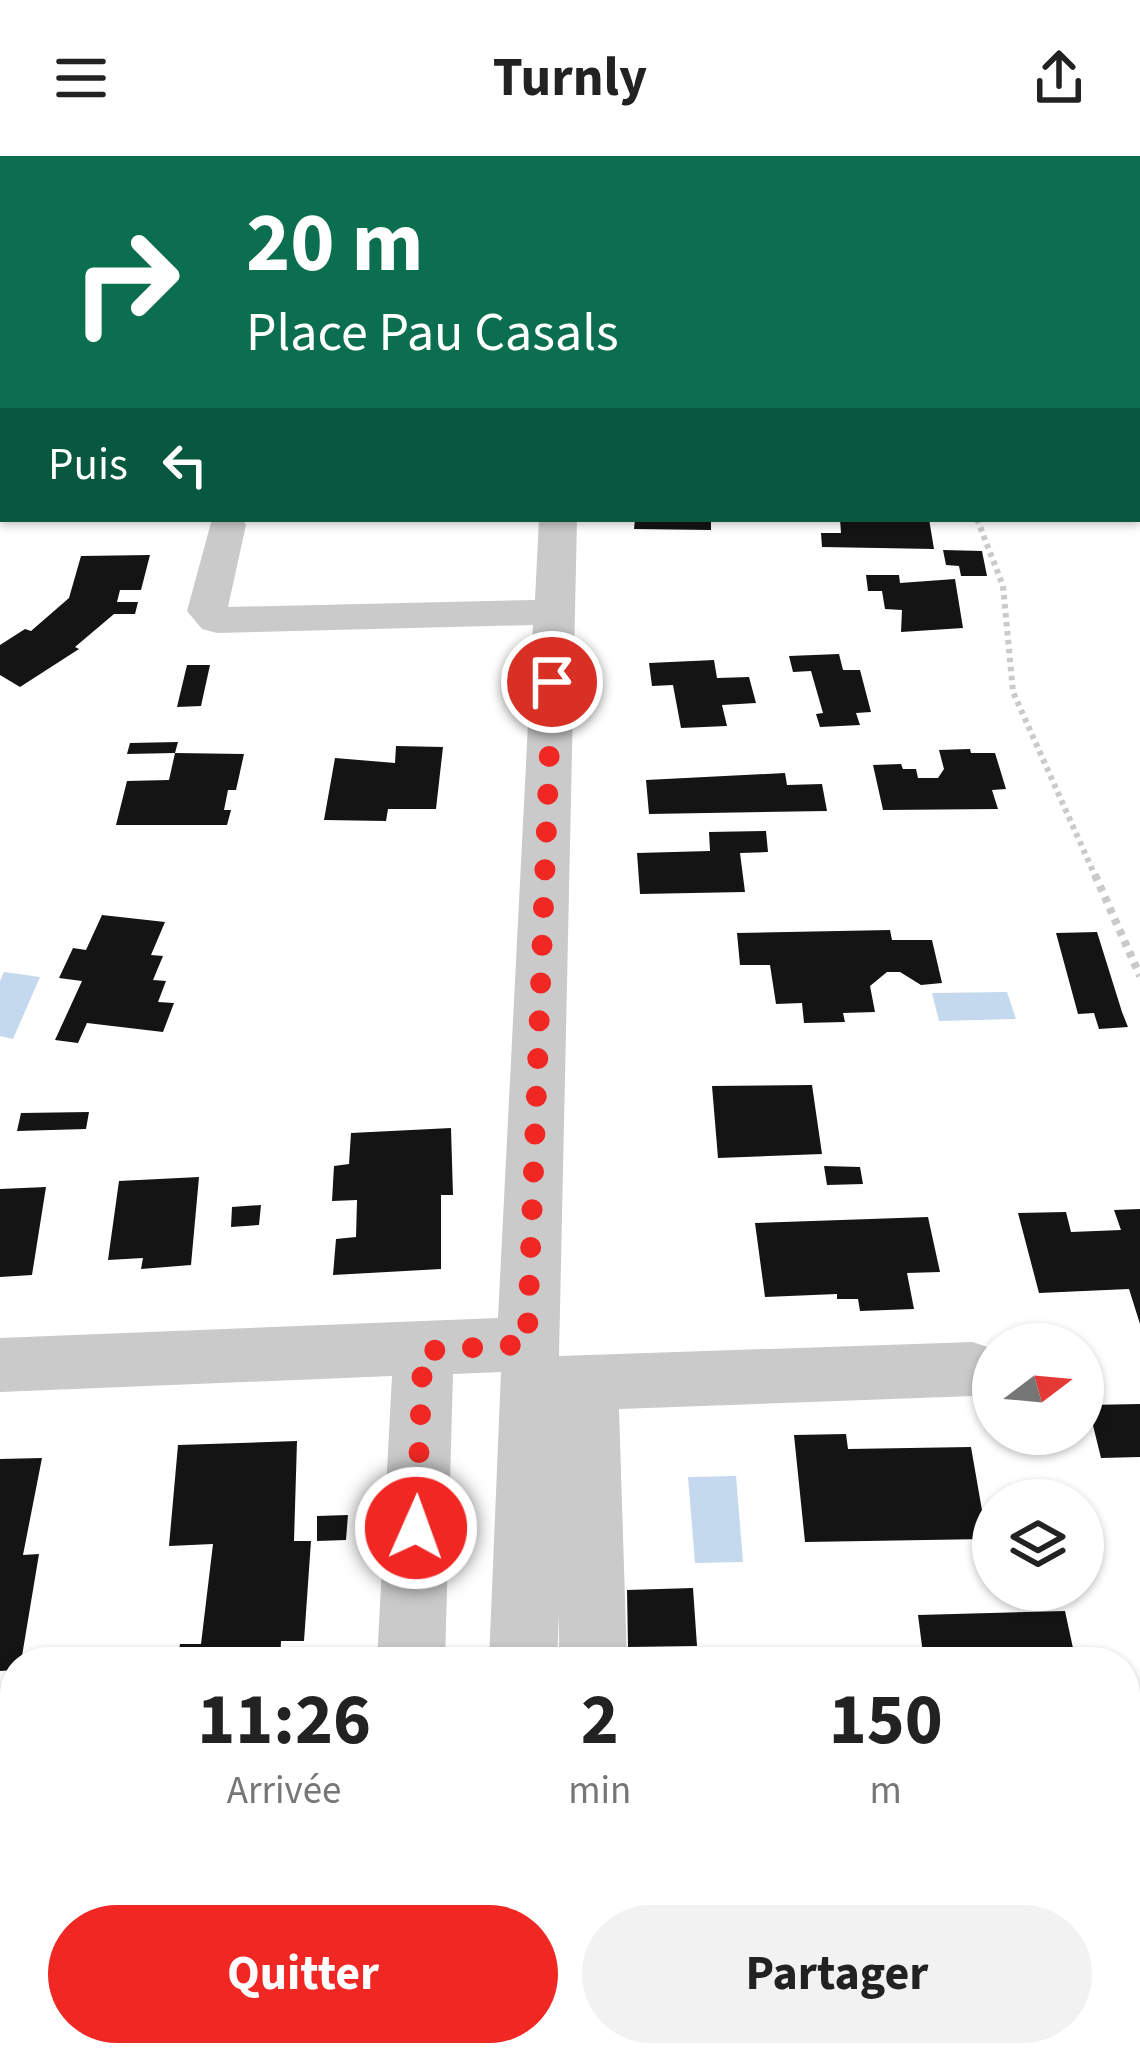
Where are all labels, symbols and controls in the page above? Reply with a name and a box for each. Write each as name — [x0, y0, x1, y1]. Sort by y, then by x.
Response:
text: Turnly — [493, 40, 647, 117]
icon: menu — [48, 45, 114, 111]
icon: share — [1026, 45, 1092, 111]
text: 20 m — [246, 184, 424, 304]
icon: right — [48, 204, 204, 360]
text: Place Pau Casals — [246, 295, 619, 372]
icon: left — [152, 432, 218, 498]
text: Puis — [48, 433, 128, 497]
pin — [501, 631, 603, 733]
icon: arrive — [519, 649, 585, 715]
north arrow — [972, 1323, 1104, 1455]
map controls — [972, 1323, 1104, 1611]
position arrow — [353, 1465, 479, 1591]
button: layers — [972, 1479, 1104, 1611]
text: 11:26 — [197, 1669, 371, 1772]
text: 2 — [581, 1669, 619, 1772]
text: 150 — [829, 1669, 943, 1772]
text: Arrivée — [227, 1763, 341, 1819]
text: min — [568, 1763, 631, 1819]
text: m — [870, 1763, 902, 1819]
button: Quitter — [48, 1905, 558, 2043]
button: Partager — [582, 1905, 1092, 2043]

